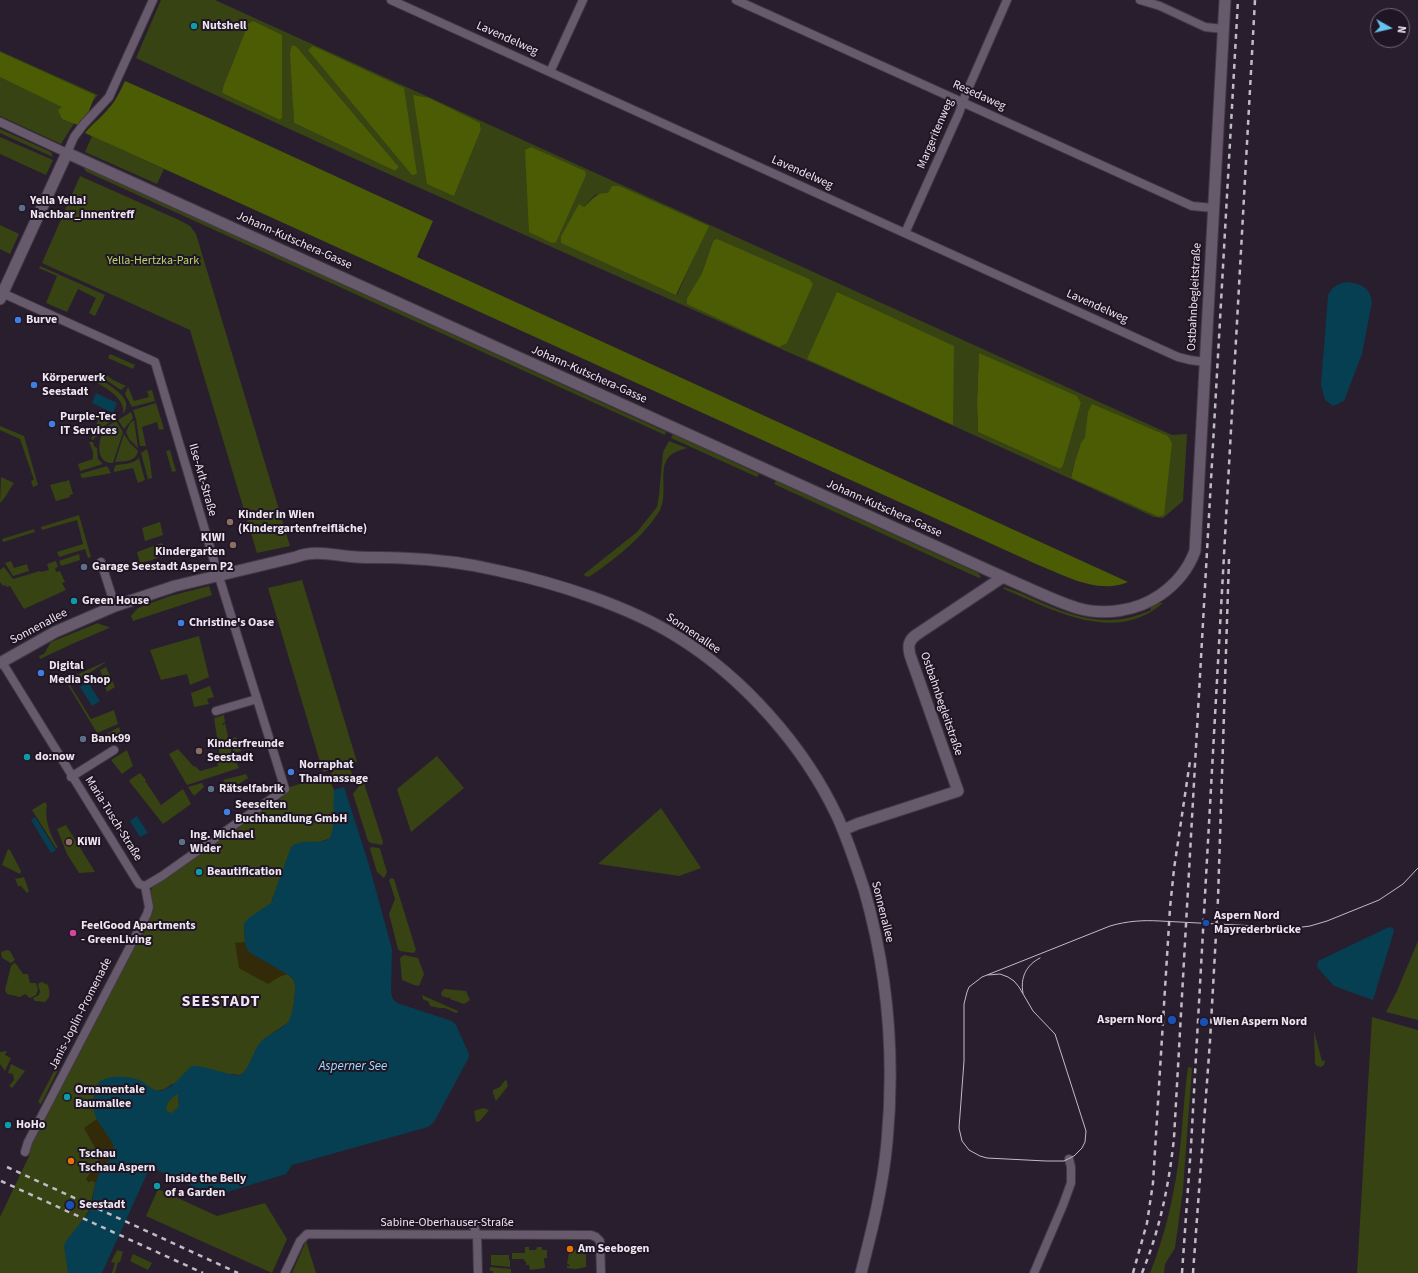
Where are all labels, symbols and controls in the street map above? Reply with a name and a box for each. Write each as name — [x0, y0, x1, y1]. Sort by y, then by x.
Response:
north arrow — [1370, 8, 1410, 48]
place label: Nutshell — [202, 19, 247, 33]
street label: Lavendelweg — [474, 19, 540, 59]
marker: Nutshell — [189, 21, 199, 31]
text: N — [1393, 25, 1409, 34]
street label: Resedaweg — [950, 78, 1008, 114]
street label: Margeritenweg — [915, 97, 957, 171]
street label: Lavendelweg — [769, 153, 835, 193]
place label: Yella Yella! Nachbar_innentreff — [30, 194, 134, 222]
marker: Yella Yella! Nachbar_innentreff — [17, 203, 27, 213]
street label: Johann-Kutschera-Gasse — [234, 209, 354, 273]
street label: Ostbahnbegleitstraße — [1185, 242, 1205, 352]
park label: Yella-Hertzka-Park — [107, 254, 199, 268]
street label: Lavendelweg — [1064, 287, 1130, 327]
place label: Burve — [26, 313, 57, 327]
marker: Burve — [13, 315, 23, 325]
street label: Johann-Kutschera-Gasse — [529, 343, 649, 407]
place label: Körperwerk Seestadt — [42, 371, 105, 399]
marker: Körperwerk Seestadt — [29, 380, 39, 390]
place label: Purple-Tec IT Services — [60, 410, 117, 438]
marker: Purple-Tec IT Services — [47, 419, 57, 429]
street label: Ilse-Arlt-Straße — [185, 442, 219, 518]
street label: Johann-Kutschera-Gasse — [824, 477, 944, 541]
place label: Kinder in Wien (Kindergartenfreifläche) — [238, 508, 367, 536]
marker: Kinder in Wien (Kindergartenfreifläche) — [225, 517, 235, 527]
place label: KIWI Kindergarten — [155, 531, 225, 559]
marker: KIWI Kindergarten — [228, 540, 238, 550]
place label: Garage Seestadt Aspern P2 — [92, 560, 233, 574]
marker: Garage Seestadt Aspern P2 — [79, 562, 89, 572]
place label: Green House — [82, 594, 149, 608]
marker: Green House — [69, 596, 79, 606]
street label: Sonnenallee — [8, 606, 70, 648]
street label: Sonnenallee — [663, 611, 723, 657]
place label: Christine's Oase — [189, 616, 274, 630]
marker: Christine's Oase — [176, 618, 186, 628]
street label: Ostbahnbegleitstraße — [917, 650, 965, 758]
place label: Digital Media Shop — [49, 659, 110, 687]
marker: Digital Media Shop — [36, 668, 46, 678]
place label: Bank99 — [91, 732, 131, 746]
marker: Bank99 — [78, 734, 88, 744]
place label: Kinderfreunde Seestadt — [207, 737, 284, 765]
marker: Kinderfreunde Seestadt — [194, 746, 204, 756]
place label: do:now — [35, 750, 75, 764]
marker: do:now — [22, 752, 32, 762]
place label: Norraphat Thaimassage — [299, 758, 368, 786]
marker: Norraphat Thaimassage — [286, 767, 296, 777]
street label: Maria-Tusch-Straße — [81, 774, 145, 864]
place label: Rätselfabrik — [219, 782, 284, 796]
marker: Rätselfabrik — [206, 784, 216, 794]
place label: Seeseiten Buchhandlung GmbH — [235, 798, 347, 826]
marker: Seeseiten Buchhandlung GmbH — [222, 807, 232, 817]
place label: Ing. Michael Wider — [190, 828, 254, 856]
place label: KiWi — [77, 835, 101, 849]
marker: KiWi — [64, 837, 74, 847]
marker: Ing. Michael Wider — [177, 837, 187, 847]
place label: Beautification — [207, 865, 282, 879]
marker: Beautification — [194, 867, 204, 877]
street label: Sonnenallee — [867, 880, 897, 944]
place label: Aspern Nord Mayrederbrücke — [1214, 909, 1301, 937]
marker: Aspern Nord Mayrederbrücke — [1201, 918, 1211, 928]
place label: FeelGood Apartments - GreenLiving — [81, 919, 196, 947]
marker: FeelGood Apartments - GreenLiving — [68, 928, 78, 938]
street label: Janis-Joplin-Promenade — [47, 956, 115, 1072]
district label: SEESTADT — [181, 992, 261, 1012]
place label: Aspern Nord — [1097, 1013, 1163, 1027]
marker: Aspern Nord — [1166, 1014, 1178, 1026]
place label: Wien Aspern Nord — [1213, 1015, 1307, 1029]
marker: Wien Aspern Nord — [1198, 1016, 1210, 1028]
water label: Asperner See — [319, 1059, 387, 1075]
place label: Ornamentale Baumallee — [75, 1083, 145, 1111]
marker: Ornamentale Baumallee — [62, 1092, 72, 1102]
place label: HoHo — [16, 1118, 45, 1132]
marker: HoHo — [3, 1120, 13, 1130]
place label: Tschau Tschau Aspern — [79, 1147, 155, 1175]
marker: Tschau Tschau Aspern — [66, 1156, 76, 1166]
place label: Inside the Belly of a Garden — [165, 1172, 246, 1200]
marker: Inside the Belly of a Garden — [152, 1181, 162, 1191]
place label: Seestadt — [79, 1198, 125, 1212]
marker: Seestadt — [64, 1199, 76, 1211]
street label: Sabine-Oberhauser-Straße — [380, 1216, 514, 1230]
place label: Am Seebogen — [578, 1242, 649, 1256]
marker: Am Seebogen — [565, 1244, 575, 1254]

